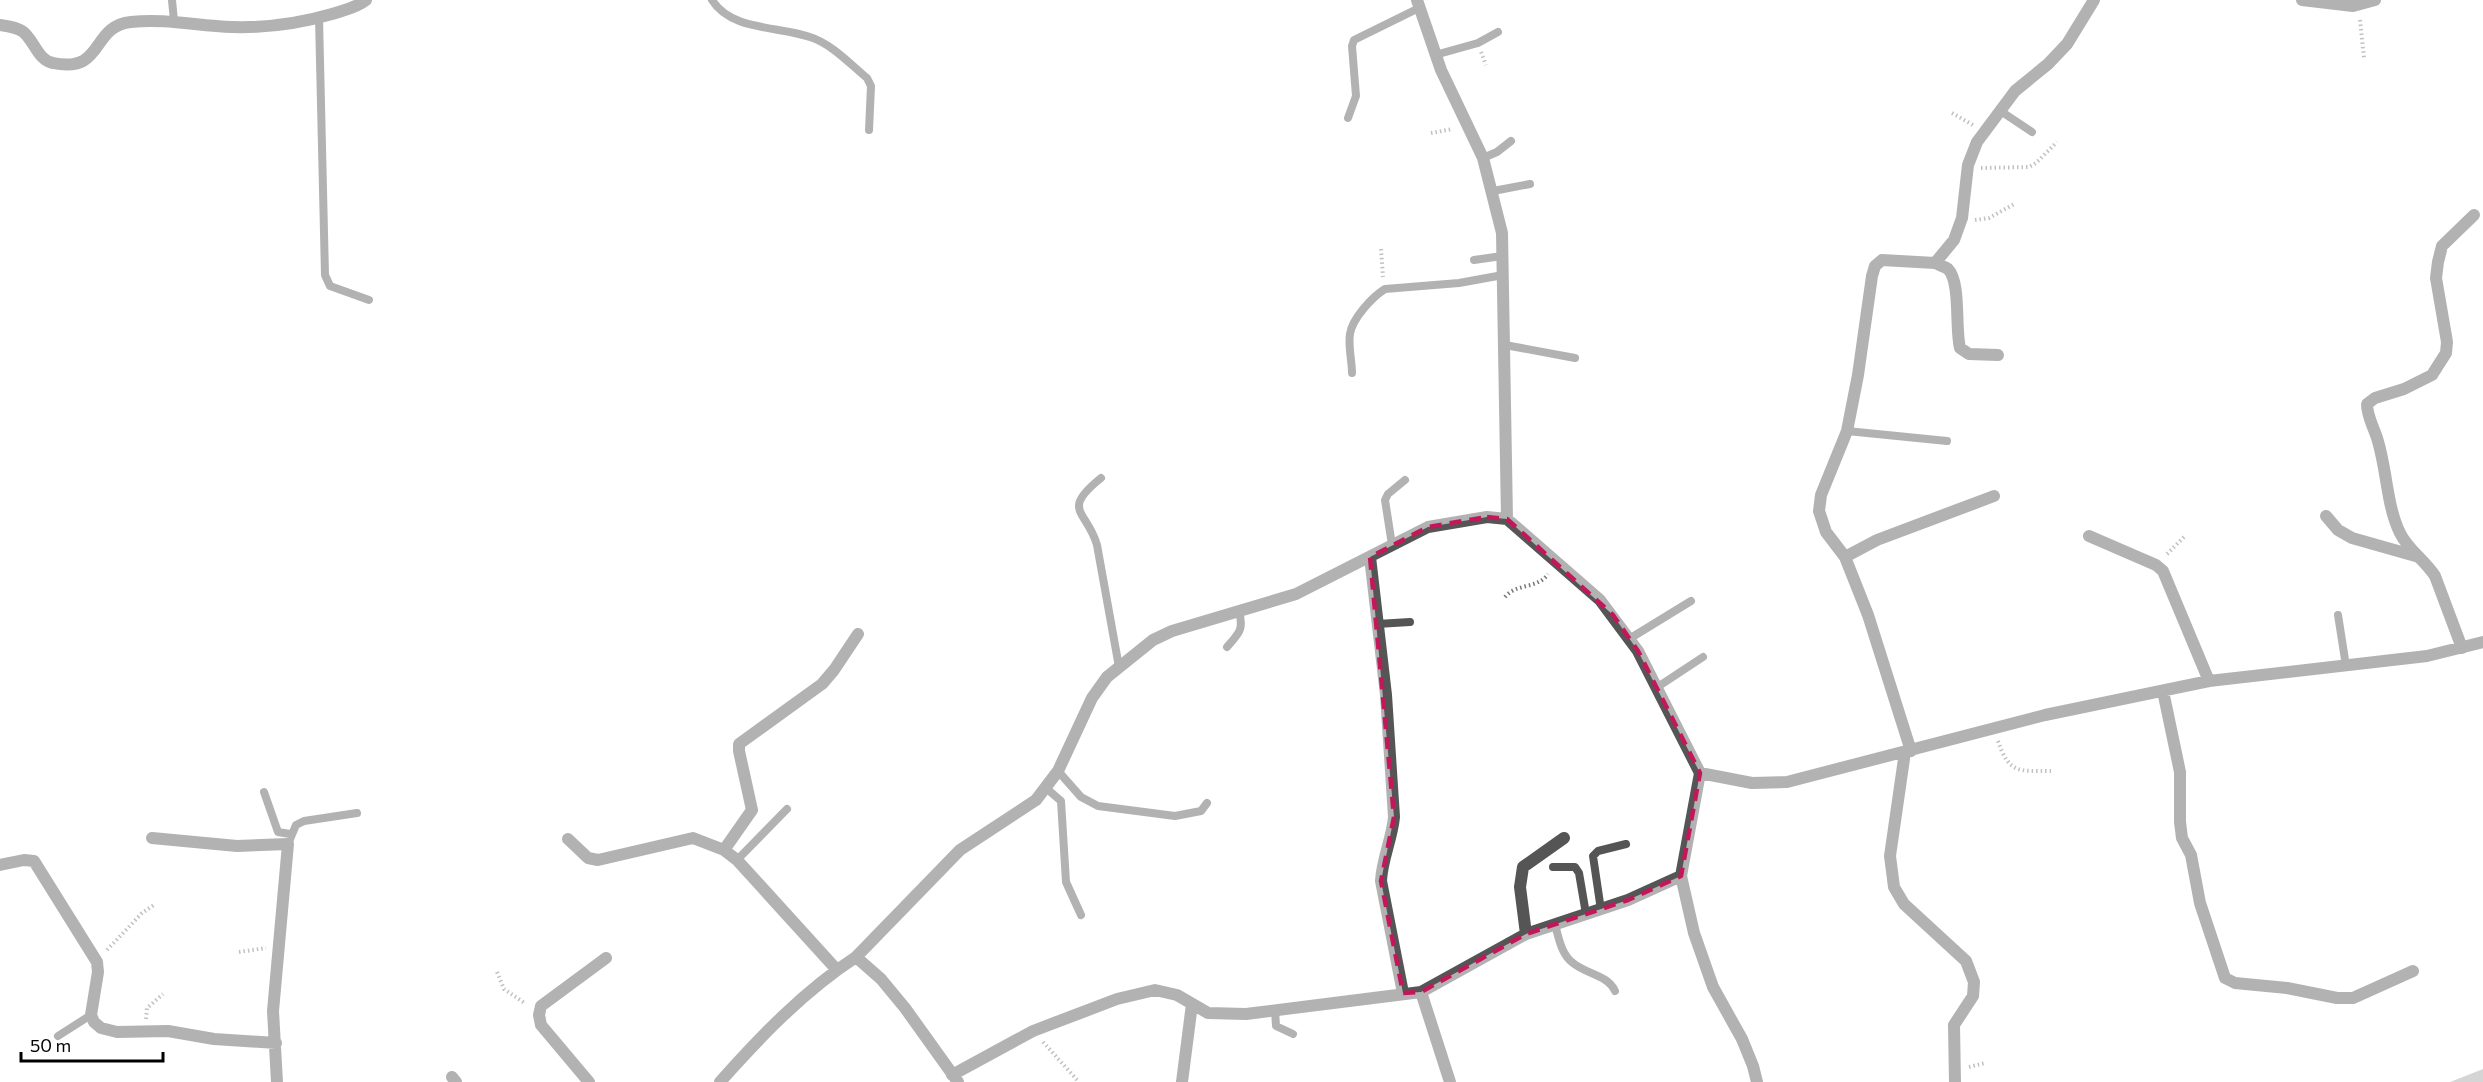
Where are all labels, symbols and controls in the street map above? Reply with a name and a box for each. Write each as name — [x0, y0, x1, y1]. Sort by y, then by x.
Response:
scale bar — [21, 1025, 164, 1063]
text: 50 m — [30, 1034, 71, 1056]

